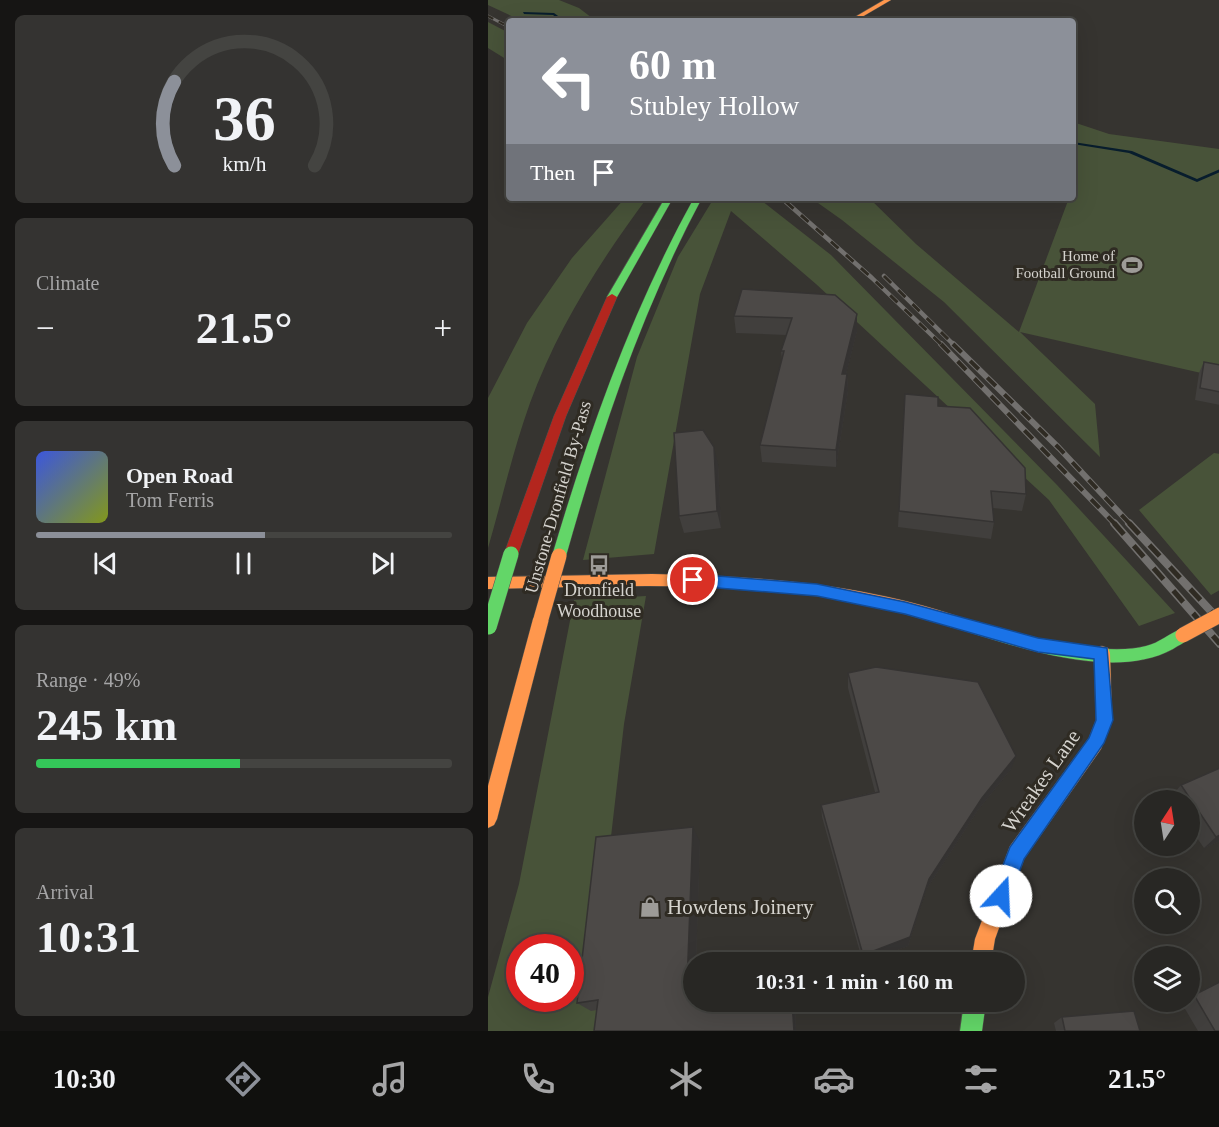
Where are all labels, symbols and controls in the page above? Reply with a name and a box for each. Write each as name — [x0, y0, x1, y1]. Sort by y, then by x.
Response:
icon: left — [530, 42, 608, 120]
text: 60 m — [629, 42, 717, 88]
text: 36 — [213, 84, 275, 153]
text: Stubley Hollow — [629, 91, 799, 121]
text: km/h — [222, 152, 266, 176]
icon: arrive — [587, 156, 620, 189]
text: Then — [530, 160, 575, 185]
place label: Home of Football Ground — [1015, 248, 1115, 281]
sports icon: Home of Football Ground — [1120, 253, 1144, 277]
text: Climate — [36, 272, 99, 294]
text: 21.5° — [196, 303, 292, 353]
text: − — [36, 310, 55, 346]
text: + — [433, 310, 452, 346]
street label: Unstone-Dronfield By-Pass — [521, 398, 595, 596]
text: Open Road — [126, 463, 233, 488]
text: Tom Ferris — [126, 489, 214, 511]
icon: previous — [89, 547, 122, 580]
icon: pause — [227, 547, 260, 580]
icon: next — [366, 547, 399, 580]
bus stop icon: Dronfield Woodhouse — [587, 553, 611, 577]
pin — [667, 554, 718, 605]
icon: arrive — [676, 563, 709, 596]
place label: Dronfield Woodhouse — [557, 580, 641, 621]
text: Range · 49% — [36, 669, 140, 691]
text: 245 km — [36, 700, 177, 750]
street label: Wreakes Lane — [997, 725, 1085, 837]
north arrow — [1134, 790, 1200, 856]
map controls — [1134, 790, 1200, 1012]
position arrow — [969, 864, 1033, 928]
button: search — [1134, 868, 1200, 934]
text: Arrival — [36, 881, 94, 903]
shop icon: Howdens Joinery — [638, 895, 662, 919]
place label: Howdens Joinery — [667, 895, 814, 919]
text: 10:31 — [36, 912, 141, 962]
speed limit sign: 40 — [506, 934, 584, 1012]
button: layers — [1134, 946, 1200, 1012]
text: 10:31 · 1 min · 160 m — [755, 969, 953, 994]
icon: directions — [222, 1058, 264, 1100]
icon: music — [369, 1058, 411, 1100]
icon: phone — [517, 1058, 559, 1100]
icon: climate — [665, 1058, 707, 1100]
icon: car — [813, 1058, 855, 1100]
icon: filters — [960, 1058, 1002, 1100]
text: 10:30 — [53, 1064, 116, 1094]
text: 21.5° — [1108, 1064, 1166, 1094]

